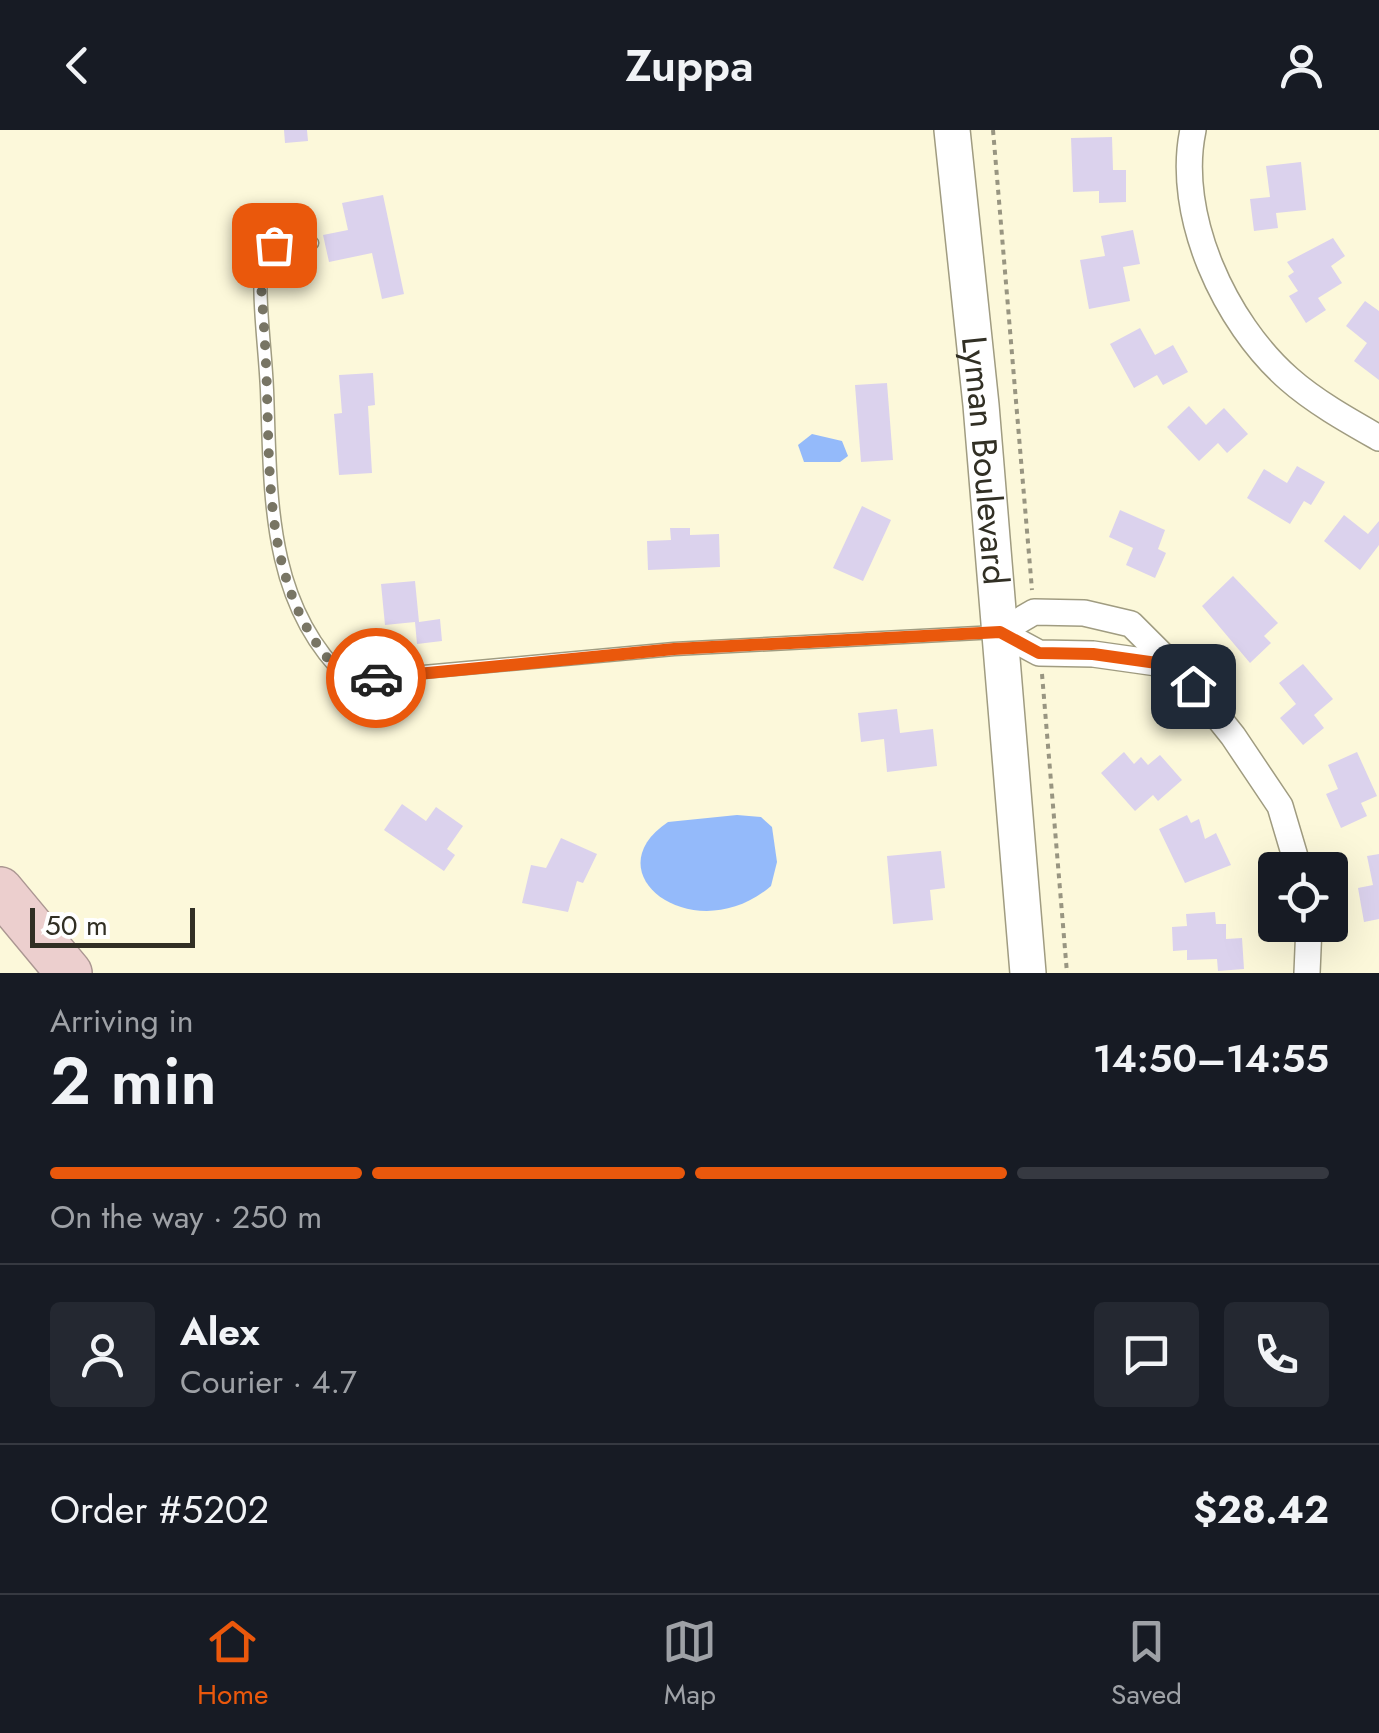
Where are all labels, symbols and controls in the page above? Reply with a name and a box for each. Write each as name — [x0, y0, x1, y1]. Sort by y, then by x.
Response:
text: Zuppa — [625, 33, 754, 98]
icon: back — [50, 38, 105, 93]
icon: person — [1274, 38, 1329, 93]
pin — [232, 203, 317, 288]
icon: bag — [247, 218, 302, 273]
street label: Lyman Boulevard — [949, 334, 1021, 587]
courier — [326, 628, 426, 728]
pin — [1151, 644, 1236, 729]
icon: car — [349, 651, 404, 706]
icon: home — [1166, 659, 1221, 714]
map controls — [1258, 852, 1348, 942]
button: locate — [1258, 852, 1348, 942]
scale bar — [30, 903, 195, 948]
text: 50 m — [45, 905, 108, 946]
text: Arriving in — [50, 998, 194, 1044]
text: 14:50–14:55 — [1093, 1031, 1329, 1086]
text: 2 min — [50, 1034, 217, 1128]
text: On the way · 250 m — [50, 1194, 322, 1240]
button: person — [50, 1302, 155, 1407]
button: chat — [1094, 1302, 1199, 1407]
button: phone — [1224, 1302, 1329, 1407]
text: Alex — [180, 1304, 260, 1359]
text: Courier · 4.7 — [180, 1359, 357, 1405]
text: Order #5202 — [50, 1482, 269, 1537]
text: $28.42 — [1193, 1482, 1329, 1537]
tab: Home — [197, 1614, 268, 1715]
tab: Map — [662, 1614, 717, 1715]
tab: Saved — [1111, 1614, 1182, 1715]

